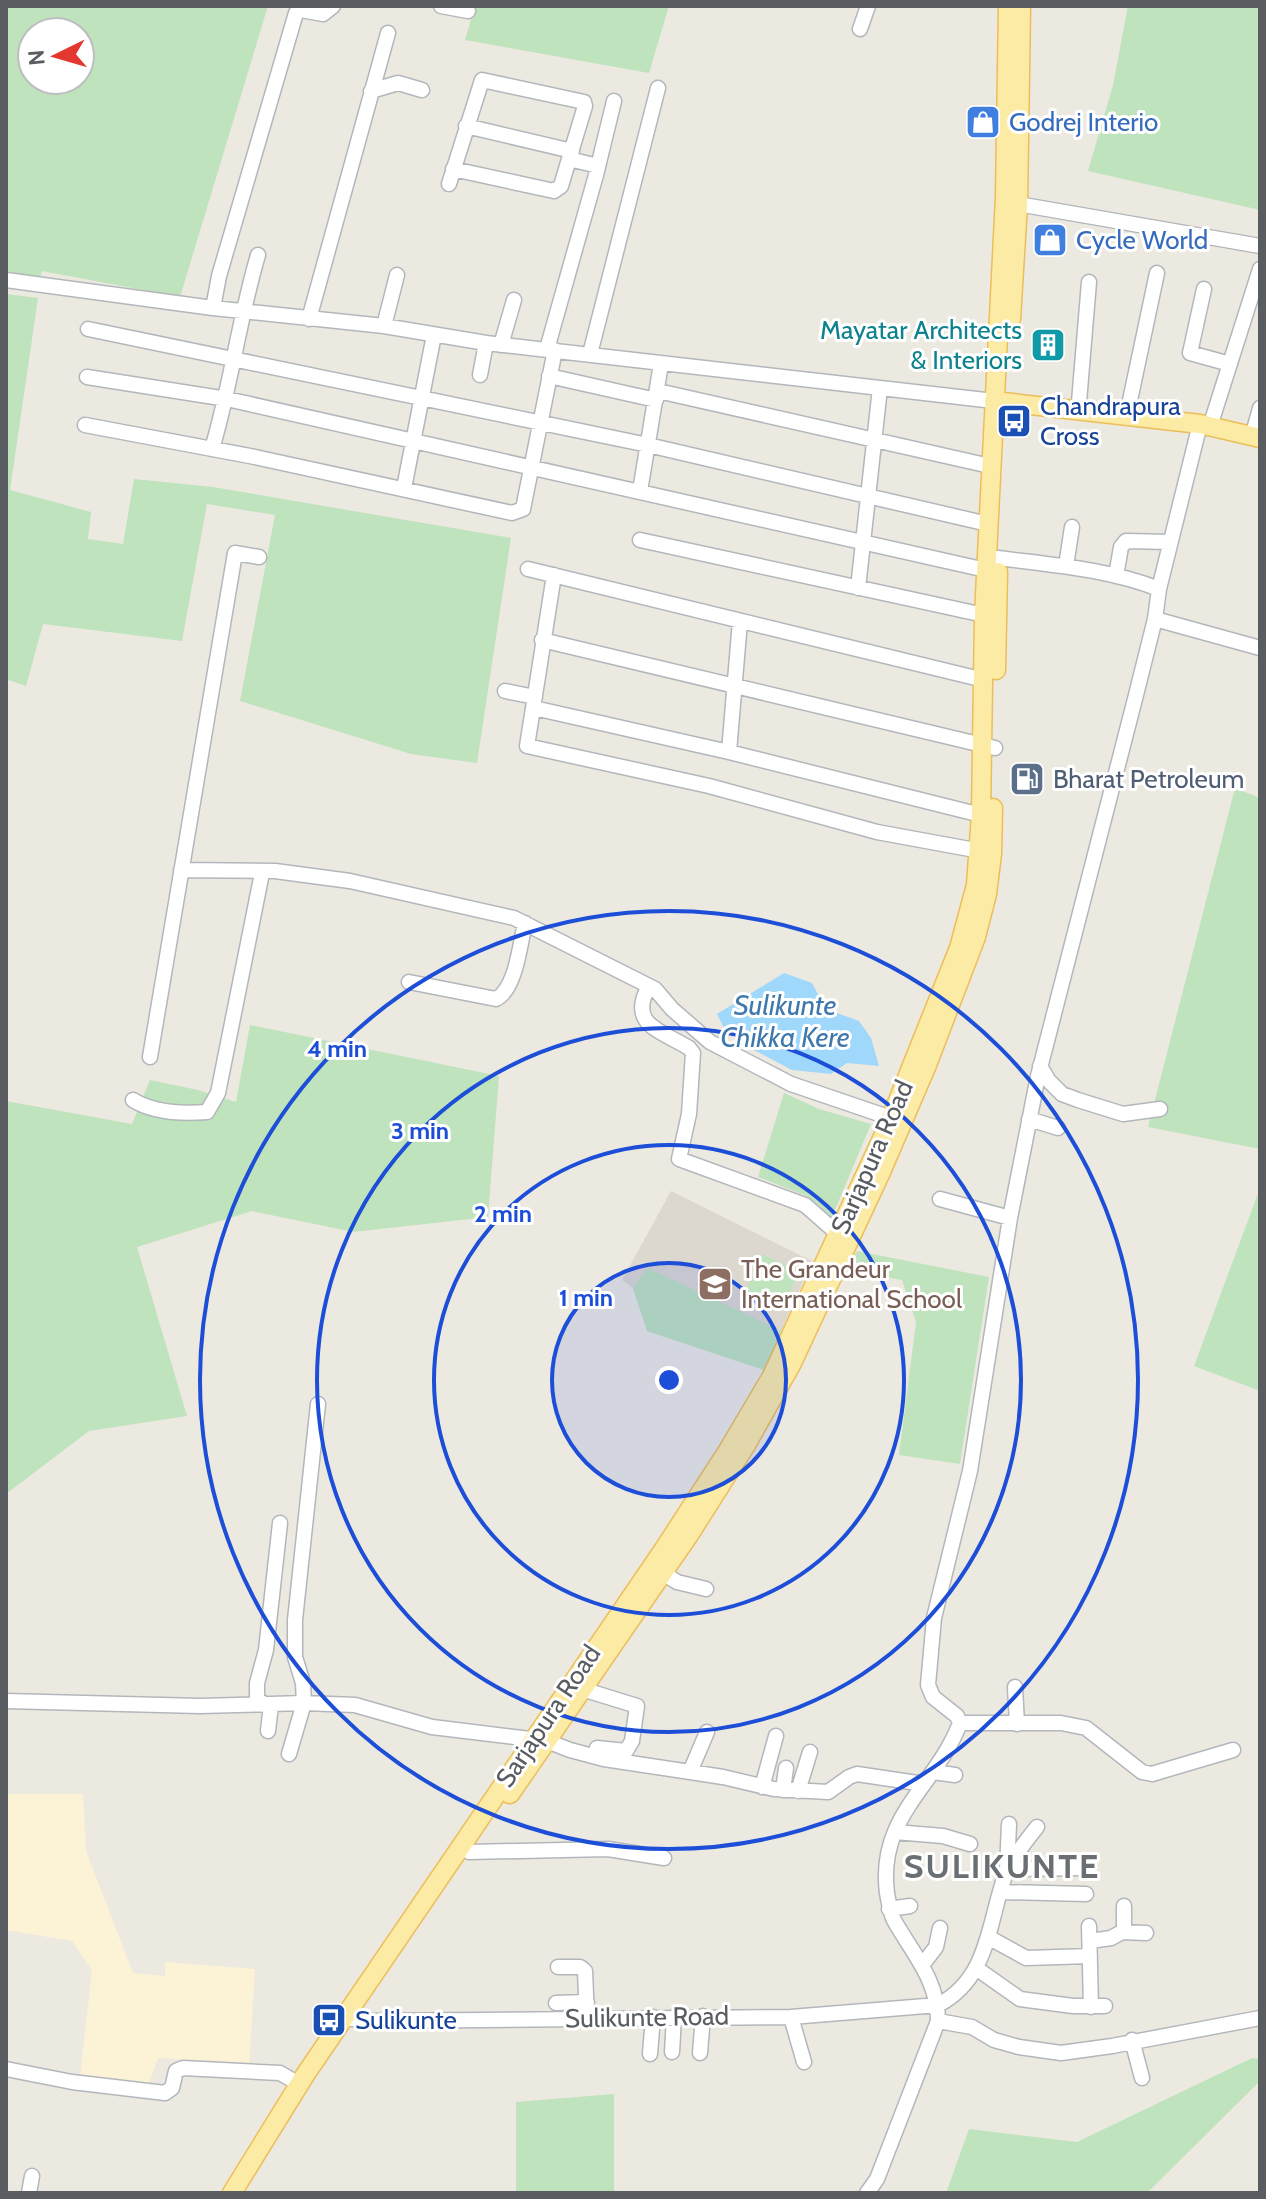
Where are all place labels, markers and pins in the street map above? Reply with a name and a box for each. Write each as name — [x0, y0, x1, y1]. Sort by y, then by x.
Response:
shop icon: Godrej Interio — [964, 103, 1002, 141]
place label: Godrej Interio — [1009, 106, 1158, 138]
shop icon: Cycle World — [1031, 221, 1069, 259]
place label: Cycle World — [1076, 224, 1208, 256]
place label: Mayatar Architects & Interiors — [820, 314, 1022, 376]
building icon: Mayatar Architects & Interiors — [1029, 326, 1067, 364]
place label: Chandrapura Cross — [1040, 390, 1181, 452]
bus stop icon: Chandrapura Cross — [995, 402, 1033, 440]
fuel station icon: Bharat Petroleum — [1008, 760, 1046, 798]
place label: Bharat Petroleum — [1053, 763, 1244, 795]
place label: The Grandeur International School — [741, 1253, 962, 1315]
school or university icon: The Grandeur International School — [696, 1265, 734, 1303]
centre of rings — [655, 1366, 683, 1394]
bus stop icon: Sulikunte — [310, 2001, 348, 2039]
place label: Sulikunte — [355, 2004, 457, 2036]

